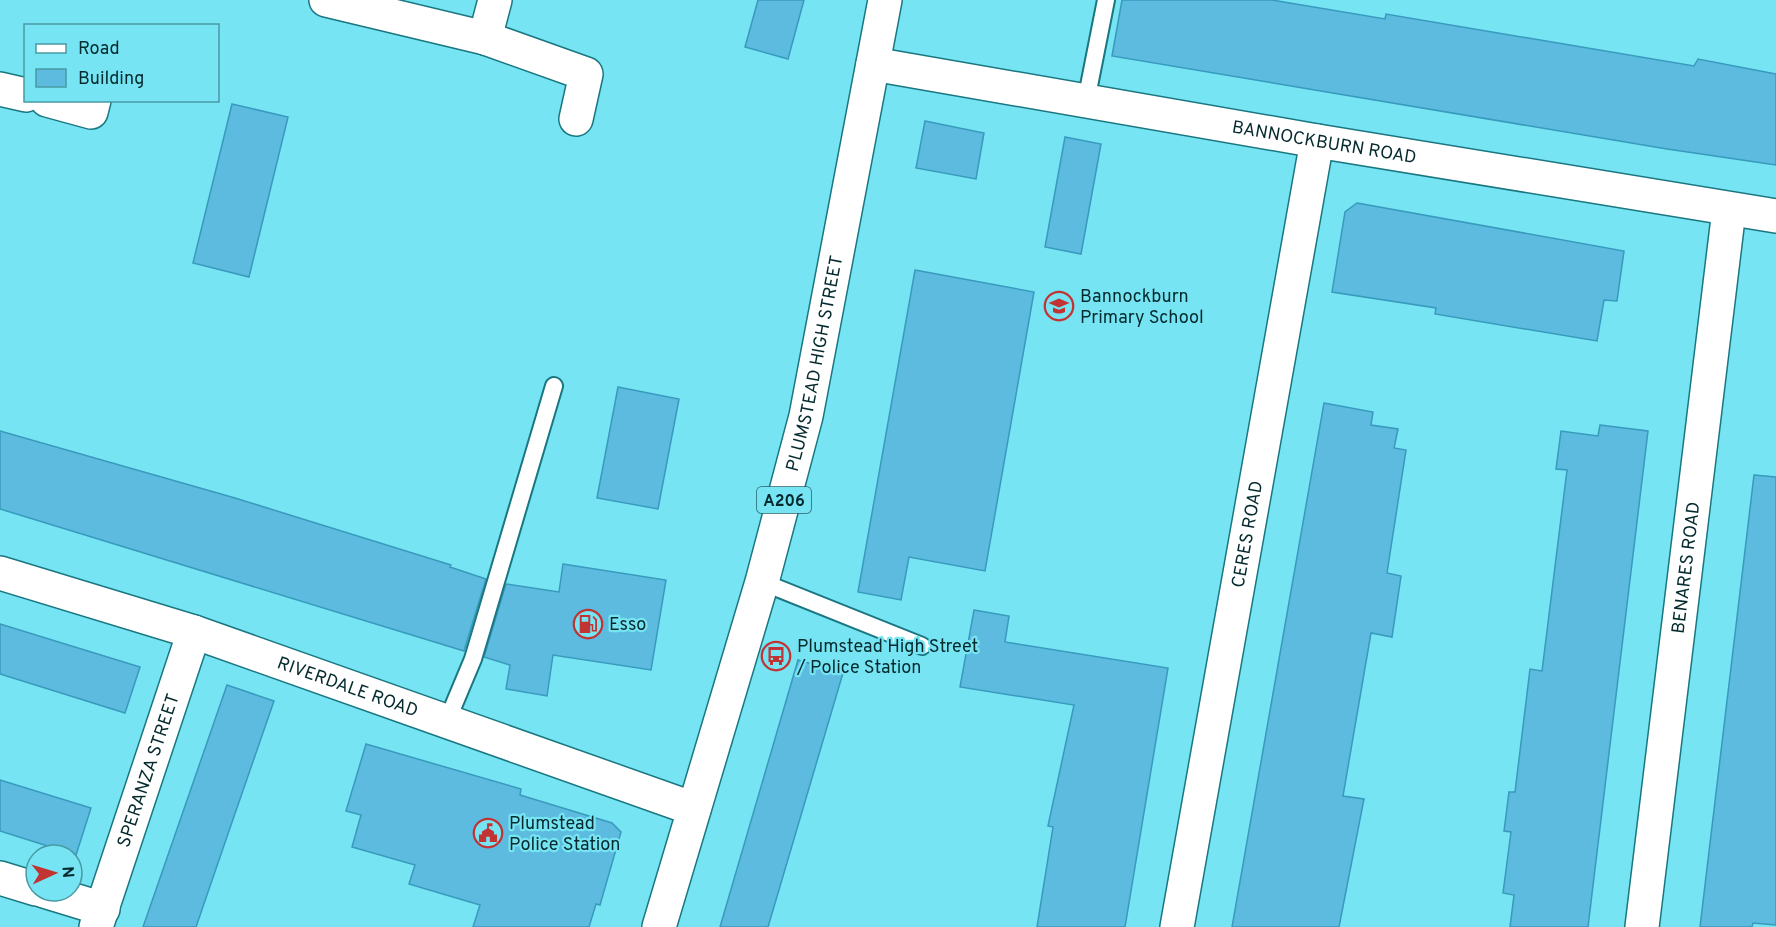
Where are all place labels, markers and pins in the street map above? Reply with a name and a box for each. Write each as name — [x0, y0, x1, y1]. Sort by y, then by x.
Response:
place label: Bannockburn Primary School — [1080, 286, 1204, 330]
school or university icon: Bannockburn Primary School — [1043, 290, 1075, 322]
fuel station icon: Esso — [572, 608, 604, 640]
place label: Esso — [609, 614, 646, 637]
place label: Plumstead High Street / Police Station — [796, 636, 978, 680]
bus stop icon: Plumstead High Street / Police Station — [760, 640, 792, 672]
place label: Plumstead Police Station — [509, 813, 620, 857]
public building icon: Plumstead Police Station — [472, 817, 504, 849]

